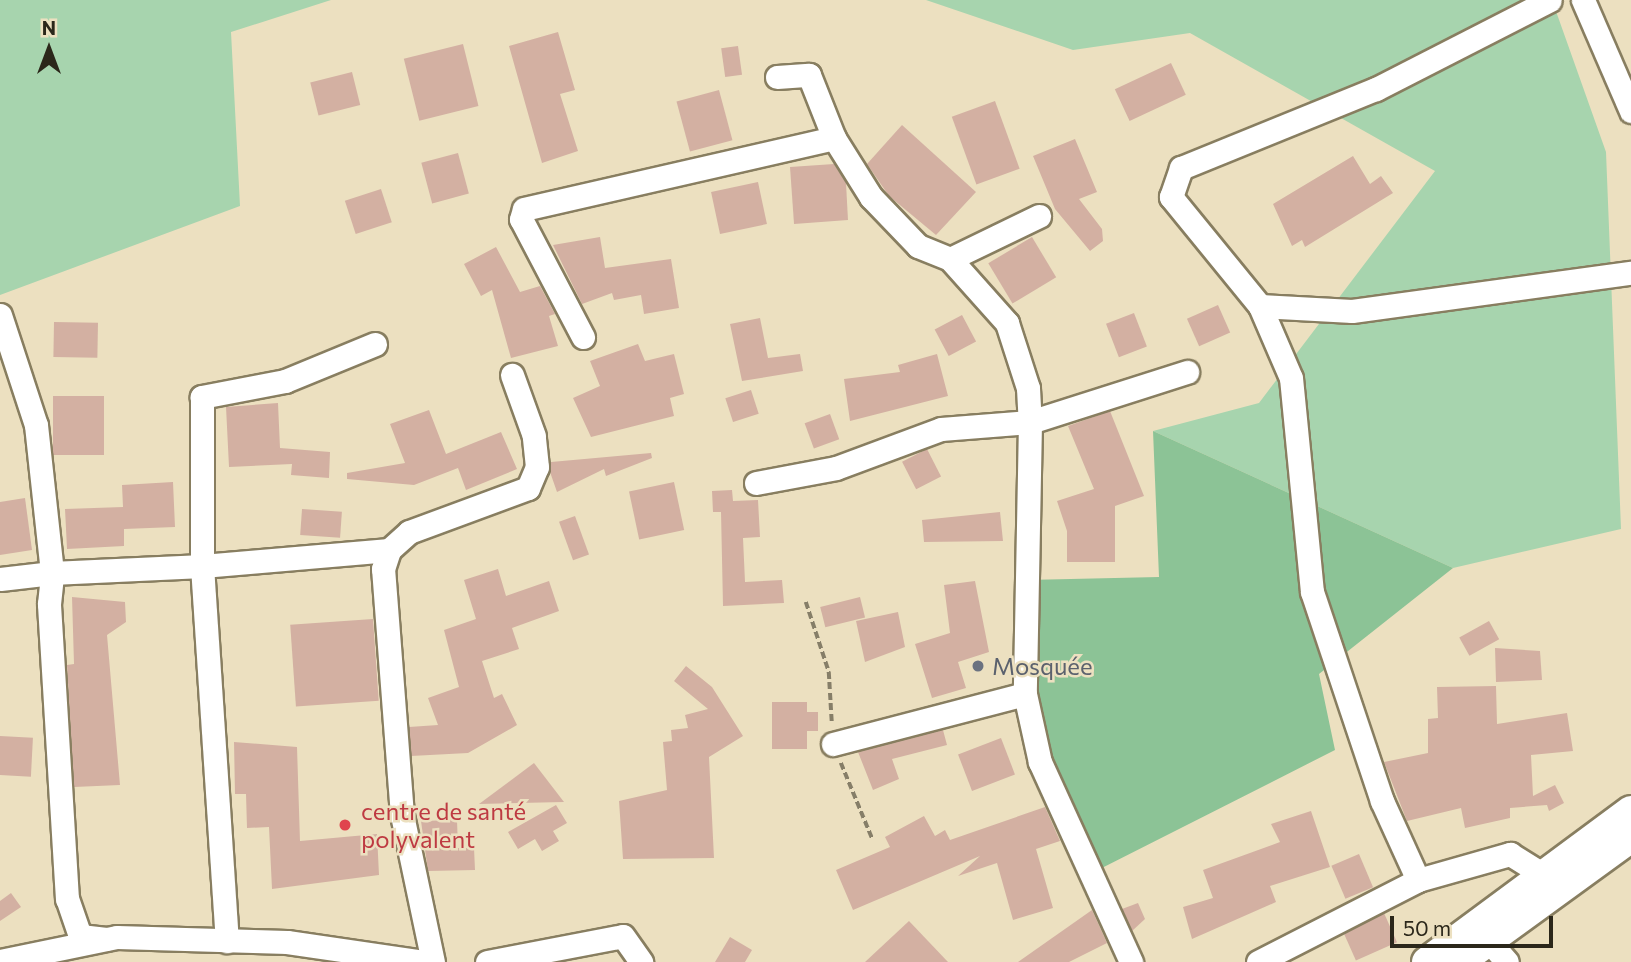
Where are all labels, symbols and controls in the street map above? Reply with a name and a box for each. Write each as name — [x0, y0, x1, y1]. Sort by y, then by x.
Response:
north arrow — [14, 14, 84, 84]
text: N — [42, 16, 56, 39]
place label: Mosquée — [992, 652, 1093, 680]
marker: Mosquée — [970, 658, 986, 674]
place label: centre de santé polyvalent — [361, 797, 526, 853]
marker: centre de santé polyvalent — [335, 815, 355, 835]
scale bar — [1393, 902, 1556, 946]
text: 50 m — [1403, 915, 1451, 940]

